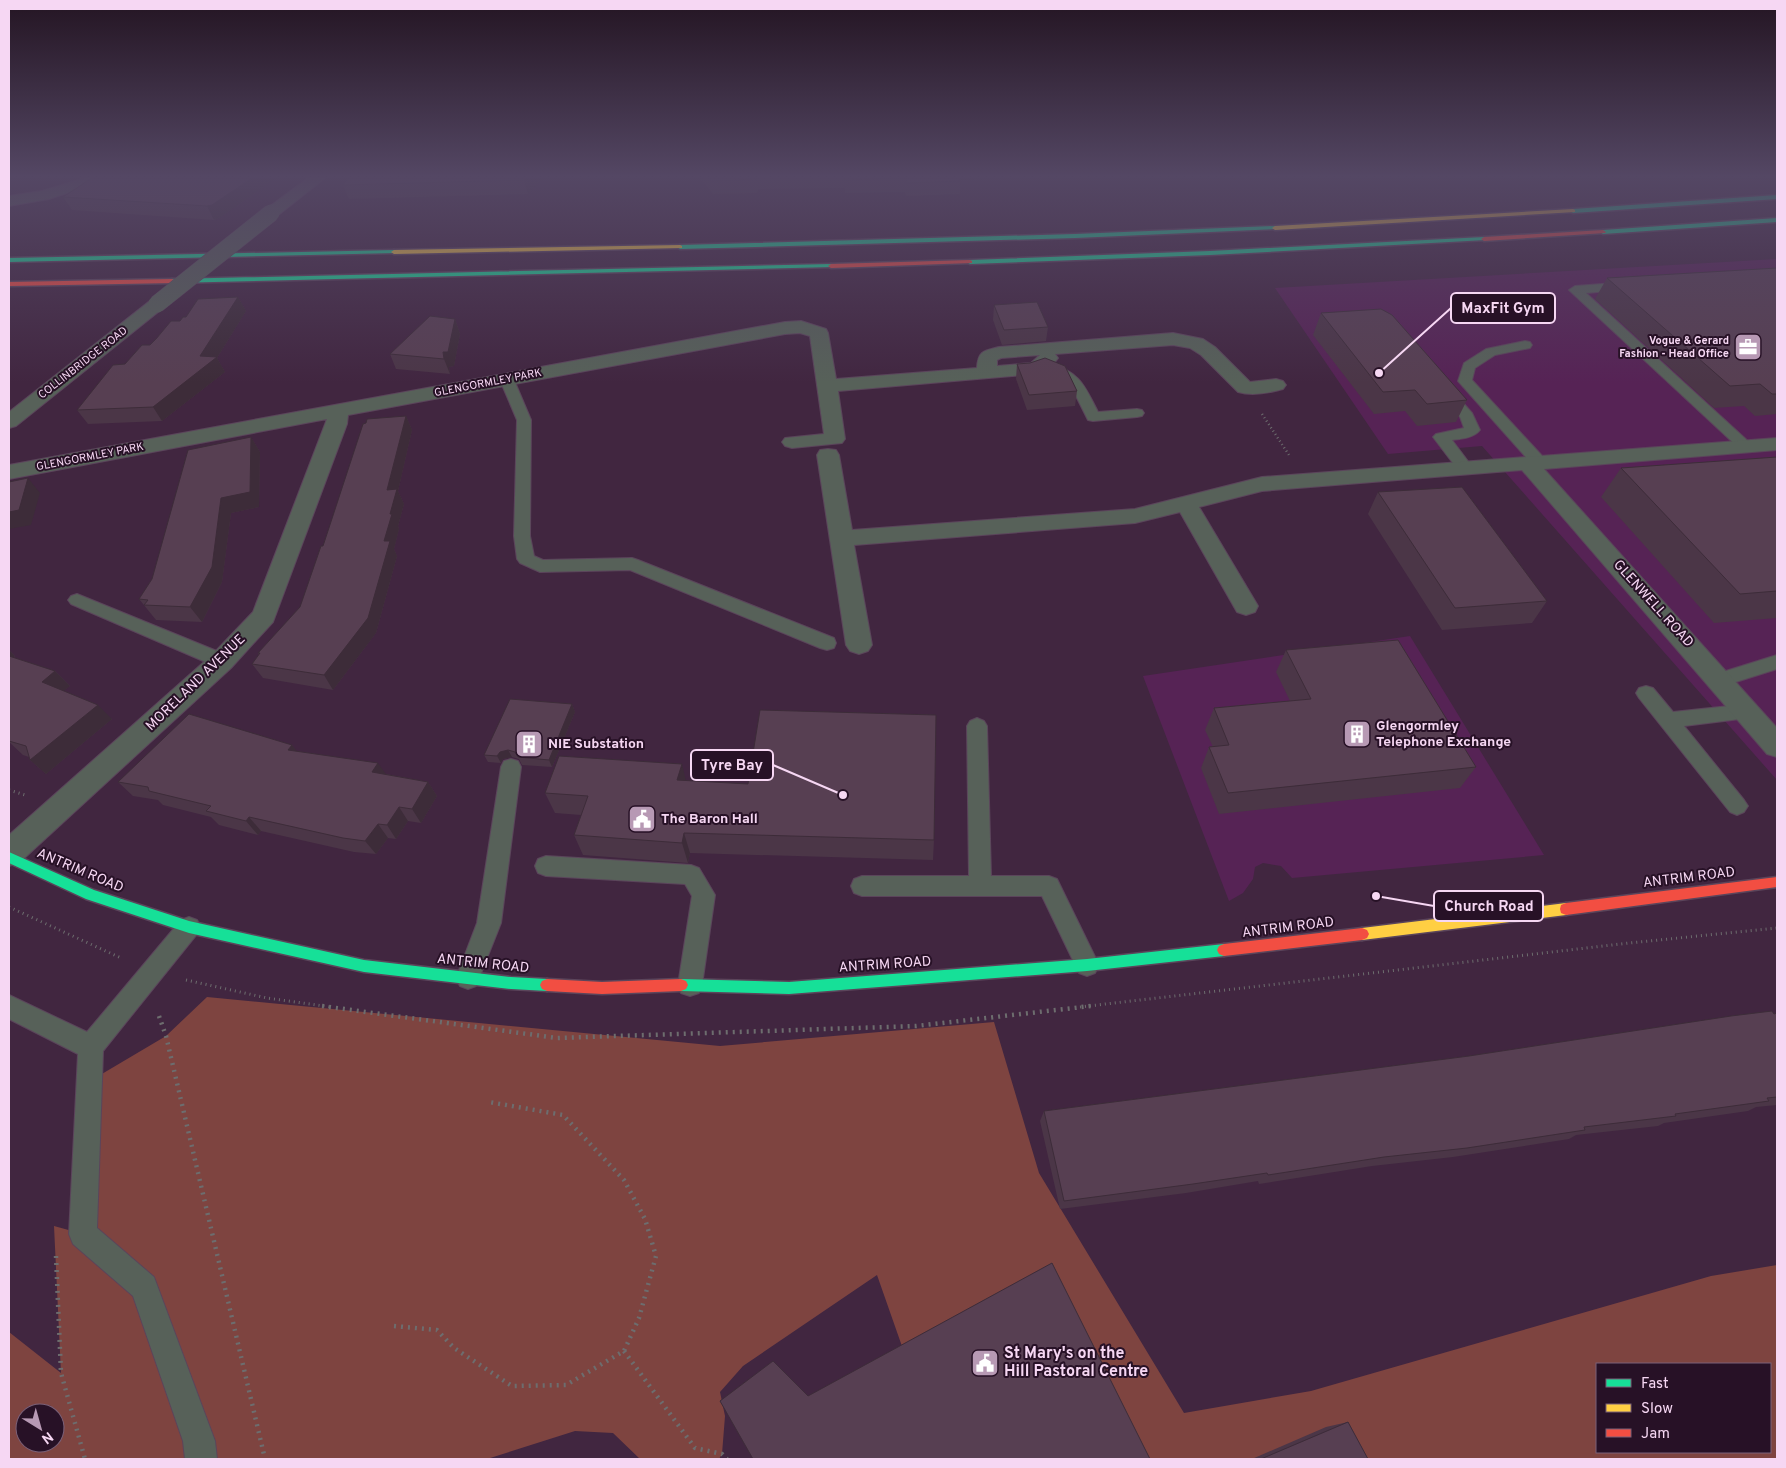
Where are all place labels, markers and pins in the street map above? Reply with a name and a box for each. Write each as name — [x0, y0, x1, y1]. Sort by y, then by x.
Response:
callout: MaxFit Gym — [1451, 293, 1555, 323]
office icon: Vogue & Gerard Fashion - Head Office — [1733, 332, 1763, 362]
place label: Vogue & Gerard Fashion - Head Office — [1619, 334, 1729, 361]
place label: Glengormley Telephone Exchange — [1376, 718, 1511, 751]
building icon: Glengormley Telephone Exchange — [1342, 719, 1372, 749]
building icon: NIE Substation — [514, 729, 544, 759]
place label: NIE Substation — [548, 736, 644, 753]
callout: Tyre Bay — [691, 750, 773, 780]
public building icon: The Baron Hall — [627, 804, 657, 834]
place label: The Baron Hall — [661, 811, 758, 828]
callout: Church Road — [1434, 891, 1543, 921]
place label: St Mary's on the Hill Pastoral Centre — [1004, 1344, 1148, 1382]
public building icon: St Mary's on the Hill Pastoral Centre — [970, 1348, 1000, 1378]

